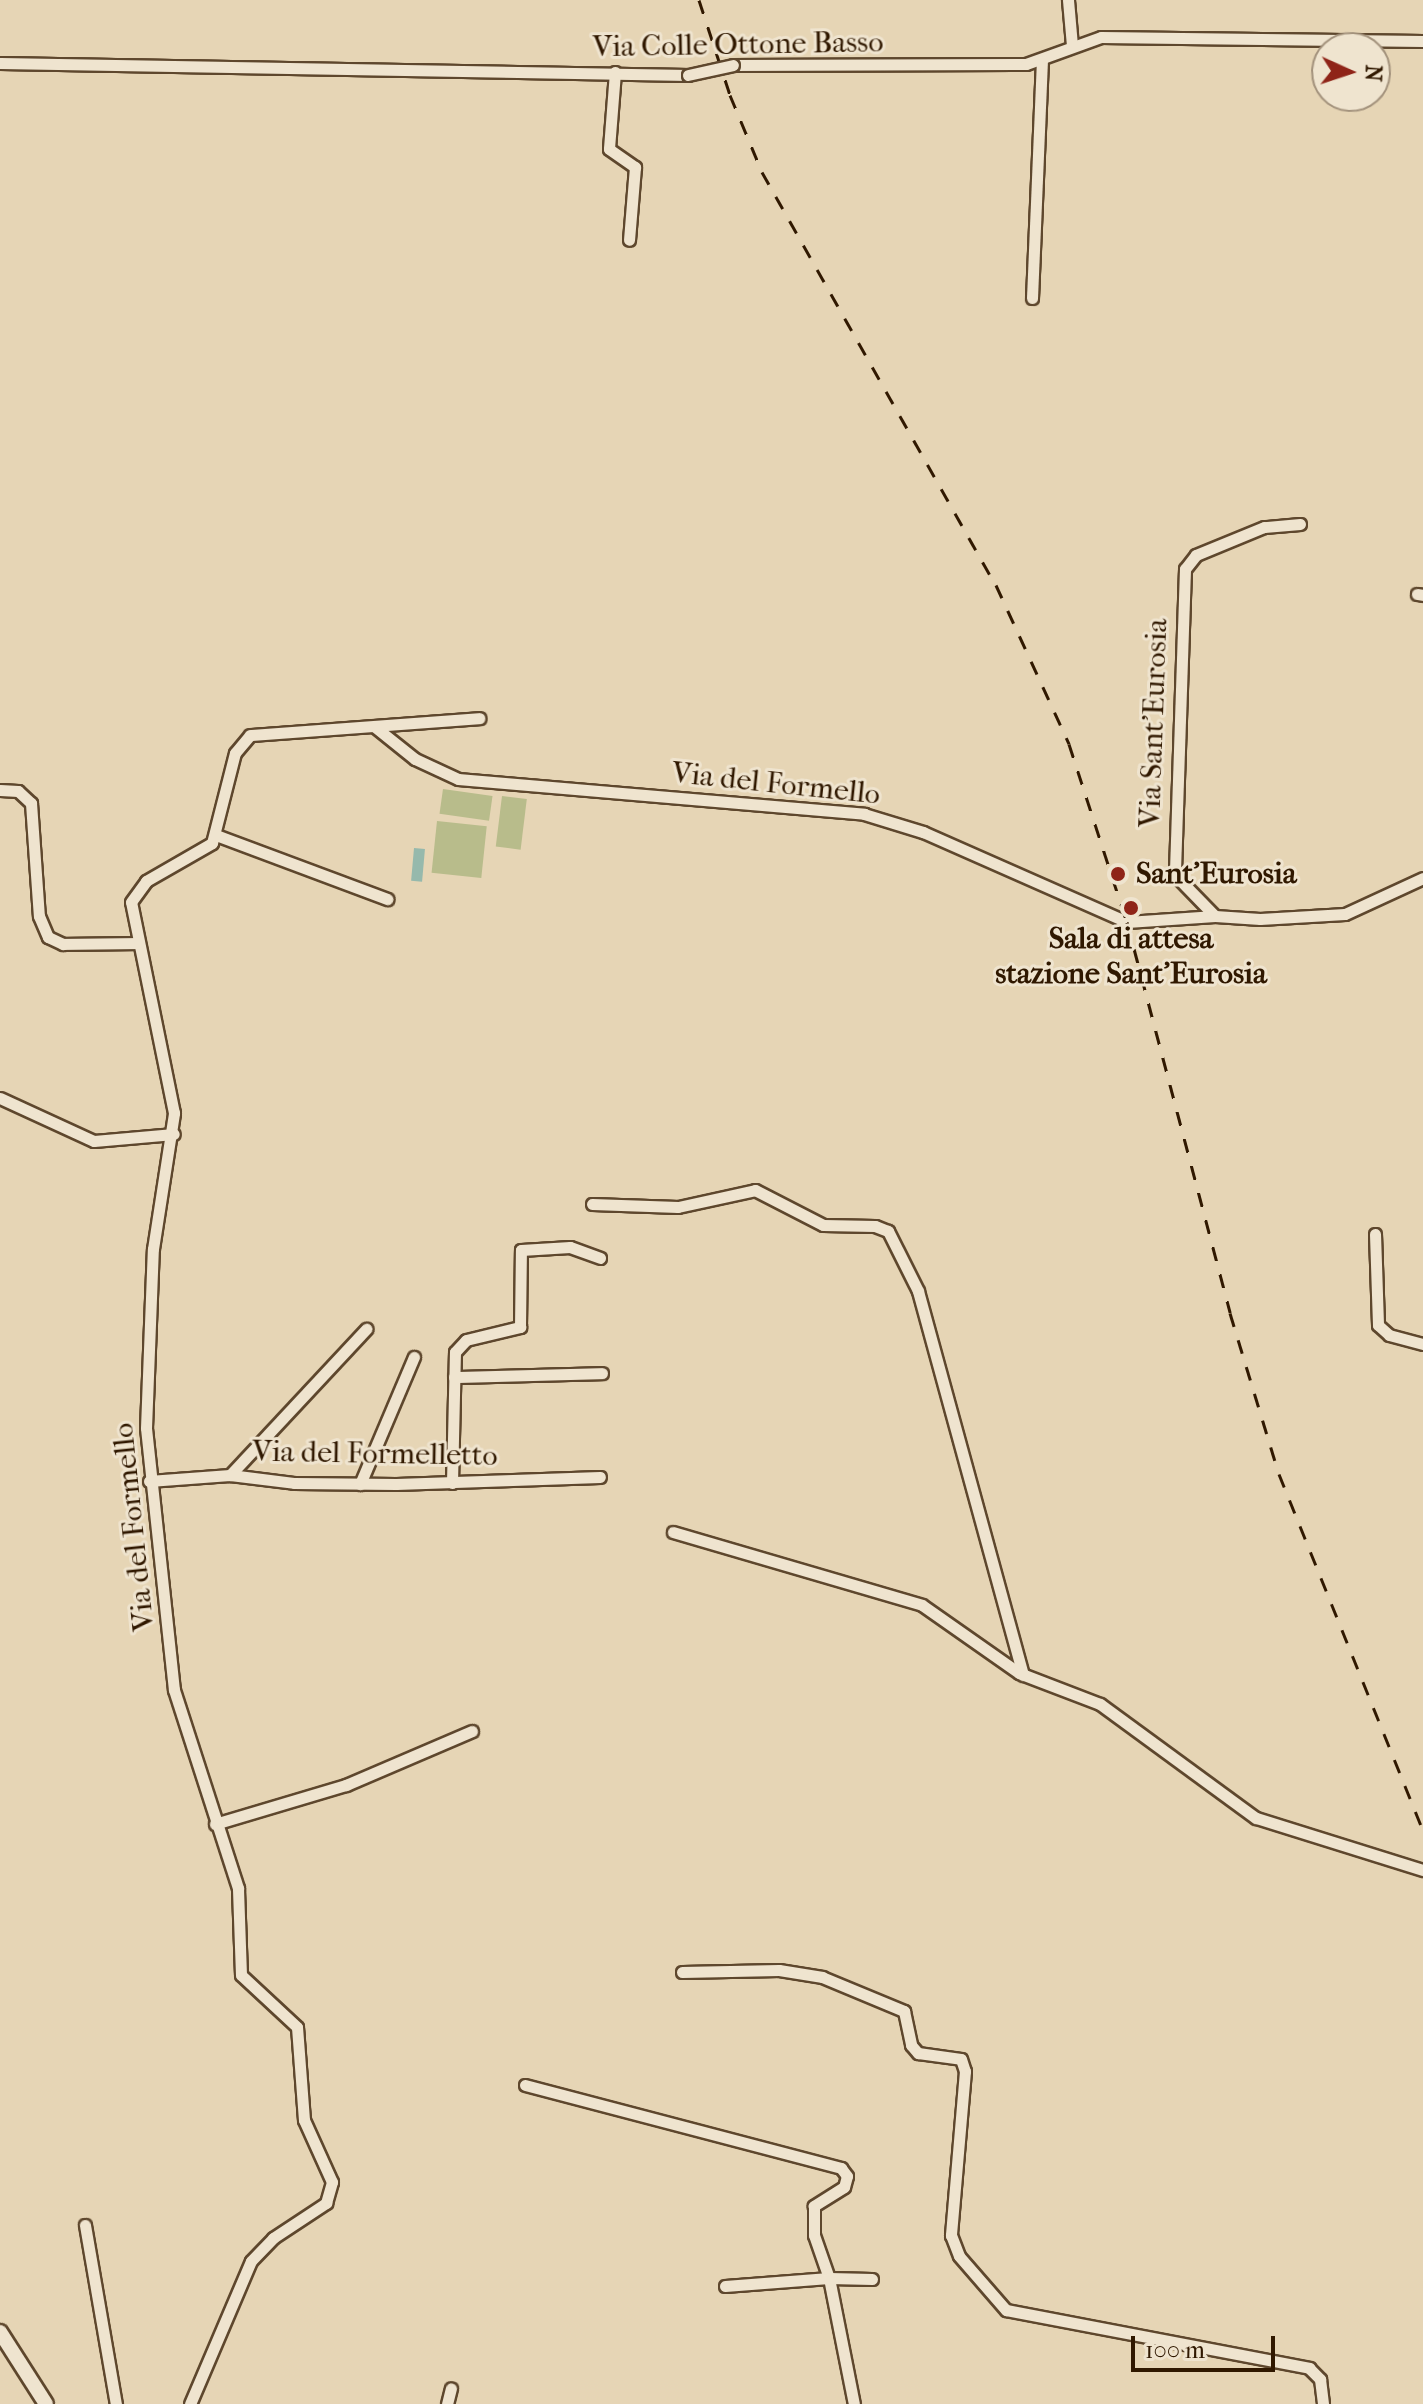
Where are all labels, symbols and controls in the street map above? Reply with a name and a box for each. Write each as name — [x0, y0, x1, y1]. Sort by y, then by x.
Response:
street label: Via Colle Ottone Basso — [592, 24, 884, 66]
north arrow — [1311, 32, 1391, 112]
text: N — [1360, 64, 1386, 82]
street label: Via Sant'Eurosia — [1132, 618, 1176, 828]
street label: Via del Formello — [670, 755, 882, 813]
place label: Sant'Eurosia — [1136, 856, 1297, 892]
marker: Sant'Eurosia — [1107, 863, 1129, 885]
marker: Sala di attesa stazione Sant'Eurosia — [1122, 899, 1140, 917]
place label: Sala di attesa stazione Sant'Eurosia — [995, 921, 1267, 992]
street label: Via del Formello — [105, 1421, 163, 1633]
street label: Via del Formelletto — [252, 1434, 498, 1474]
scale bar — [1135, 2320, 1279, 2370]
text: 100 m — [1145, 2336, 1205, 2364]

